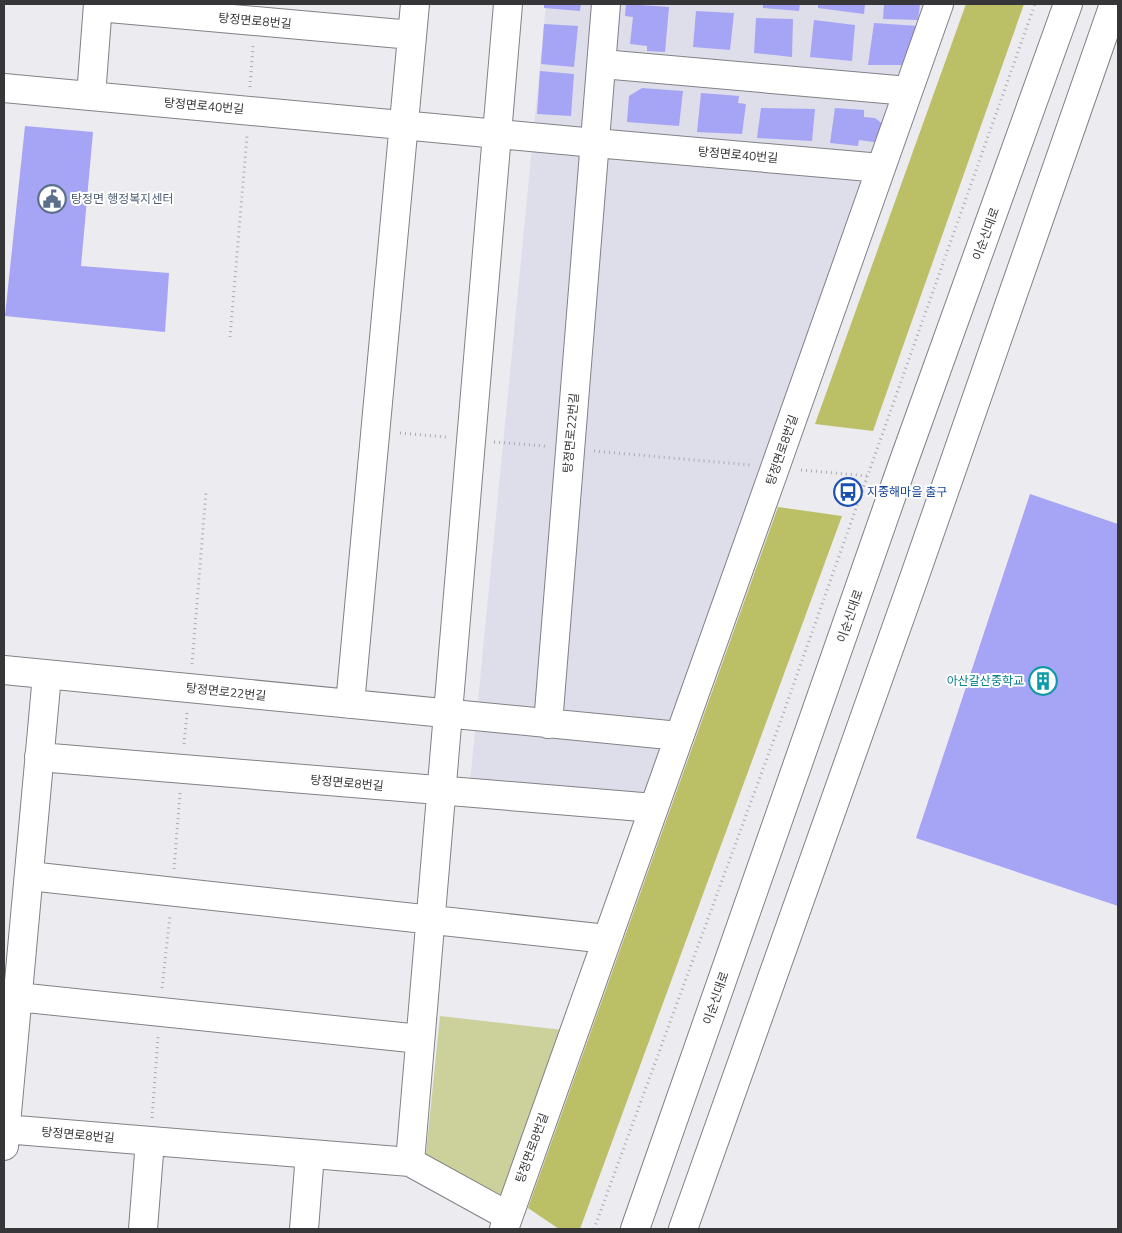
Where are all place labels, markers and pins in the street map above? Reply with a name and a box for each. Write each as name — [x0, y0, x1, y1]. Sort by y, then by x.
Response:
public building icon: 탕정면 행정복지센터 — [37, 184, 67, 214]
place label: 탕정면 행정복지센터 — [71, 191, 173, 207]
bus stop icon: 지중해마을 출구 — [833, 477, 863, 507]
place label: 지중해마을 출구 — [867, 484, 947, 500]
building icon: 아산갈산중학교 — [1028, 666, 1058, 696]
place label: 아산갈산중학교 — [947, 673, 1024, 689]

